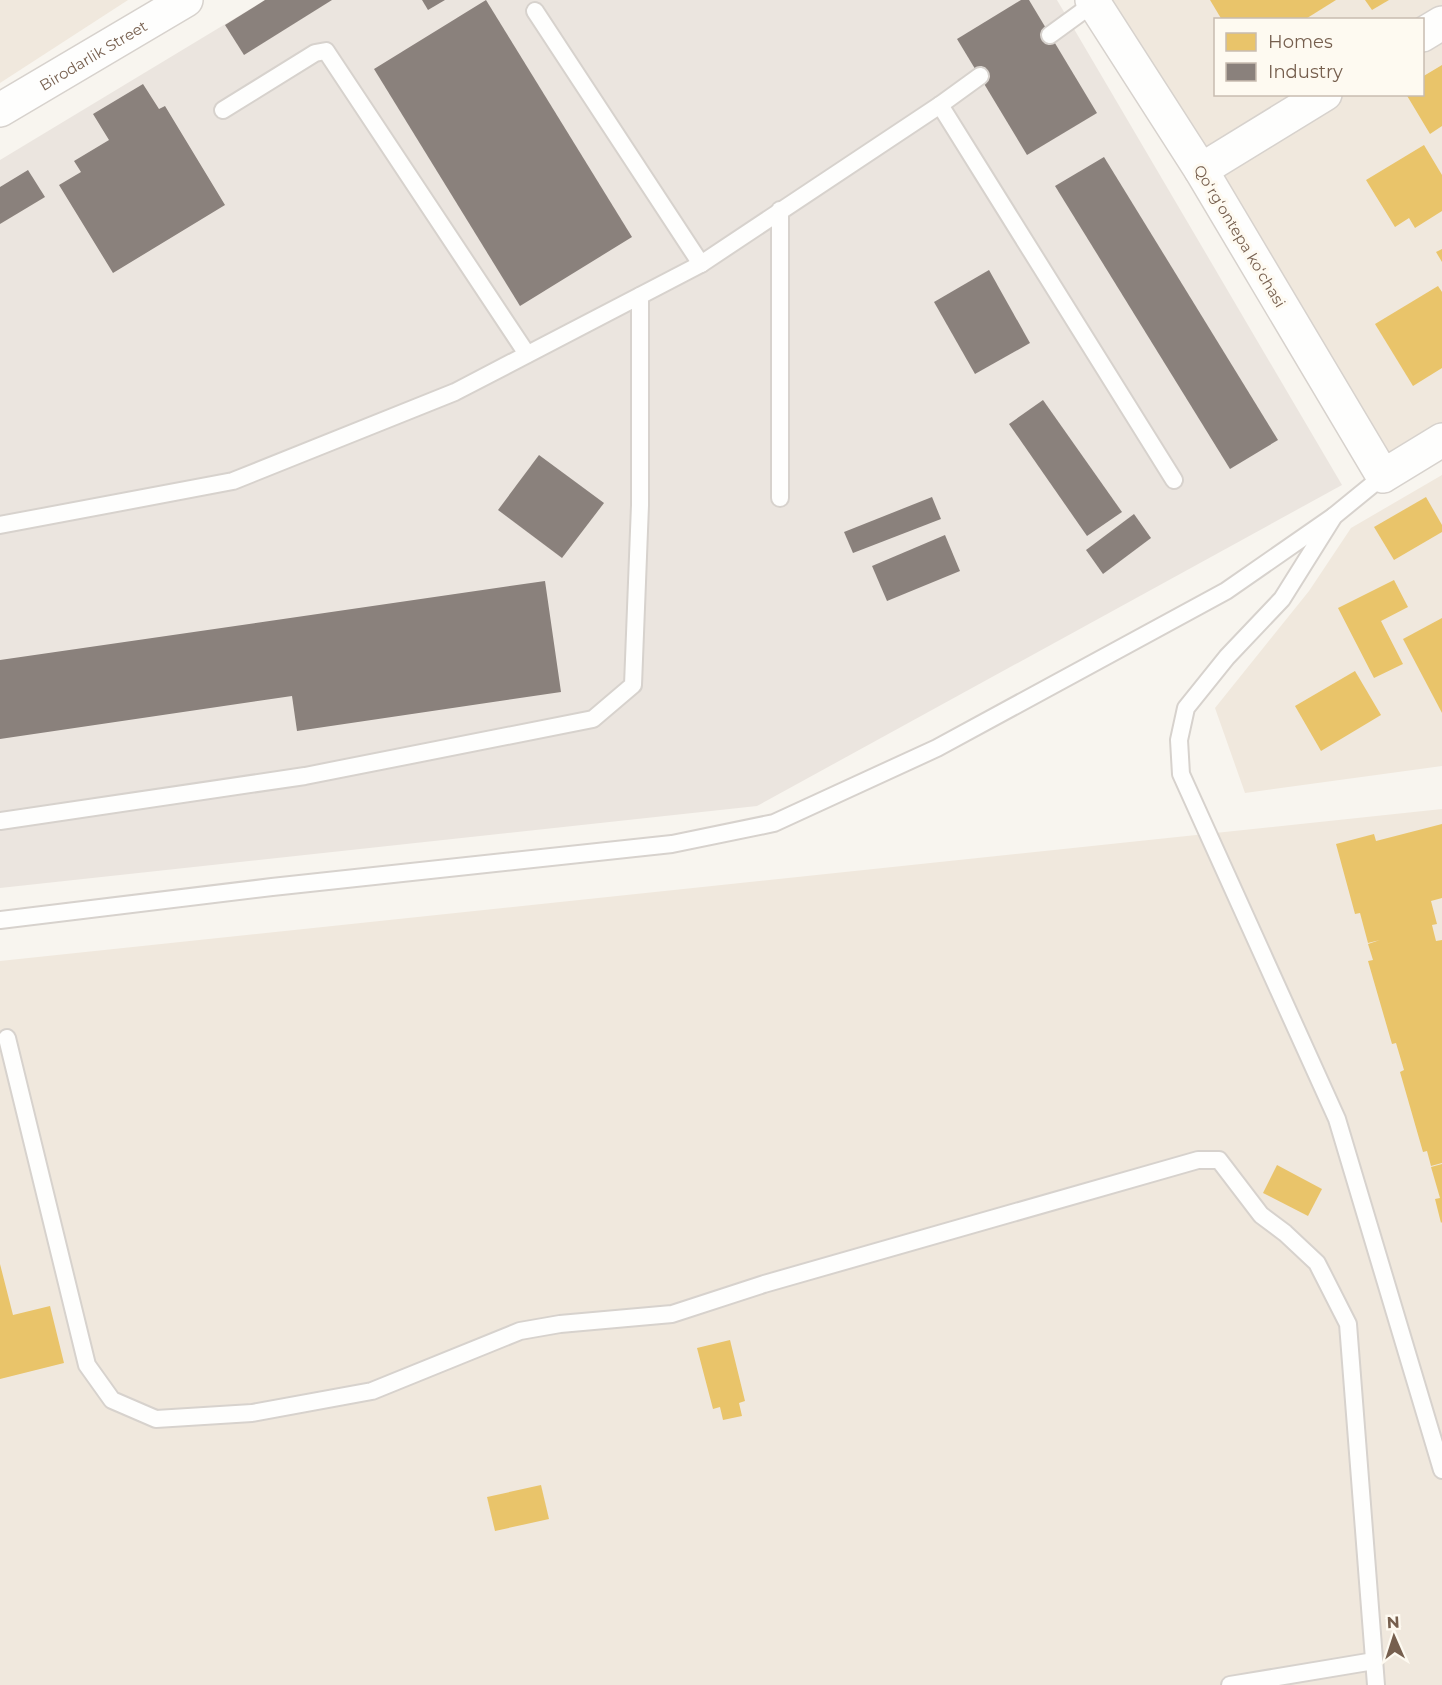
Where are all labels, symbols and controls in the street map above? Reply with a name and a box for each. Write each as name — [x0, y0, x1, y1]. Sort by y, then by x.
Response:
street label: Birodarlik Street — [36, 16, 150, 94]
legend — [1214, 18, 1424, 96]
text: Homes — [1268, 31, 1333, 53]
text: Industry — [1268, 61, 1343, 83]
street label: Qoʻrgʻontepa koʻchasi — [1190, 161, 1290, 311]
north arrow — [1364, 1607, 1424, 1667]
text: N — [1386, 1613, 1400, 1632]

